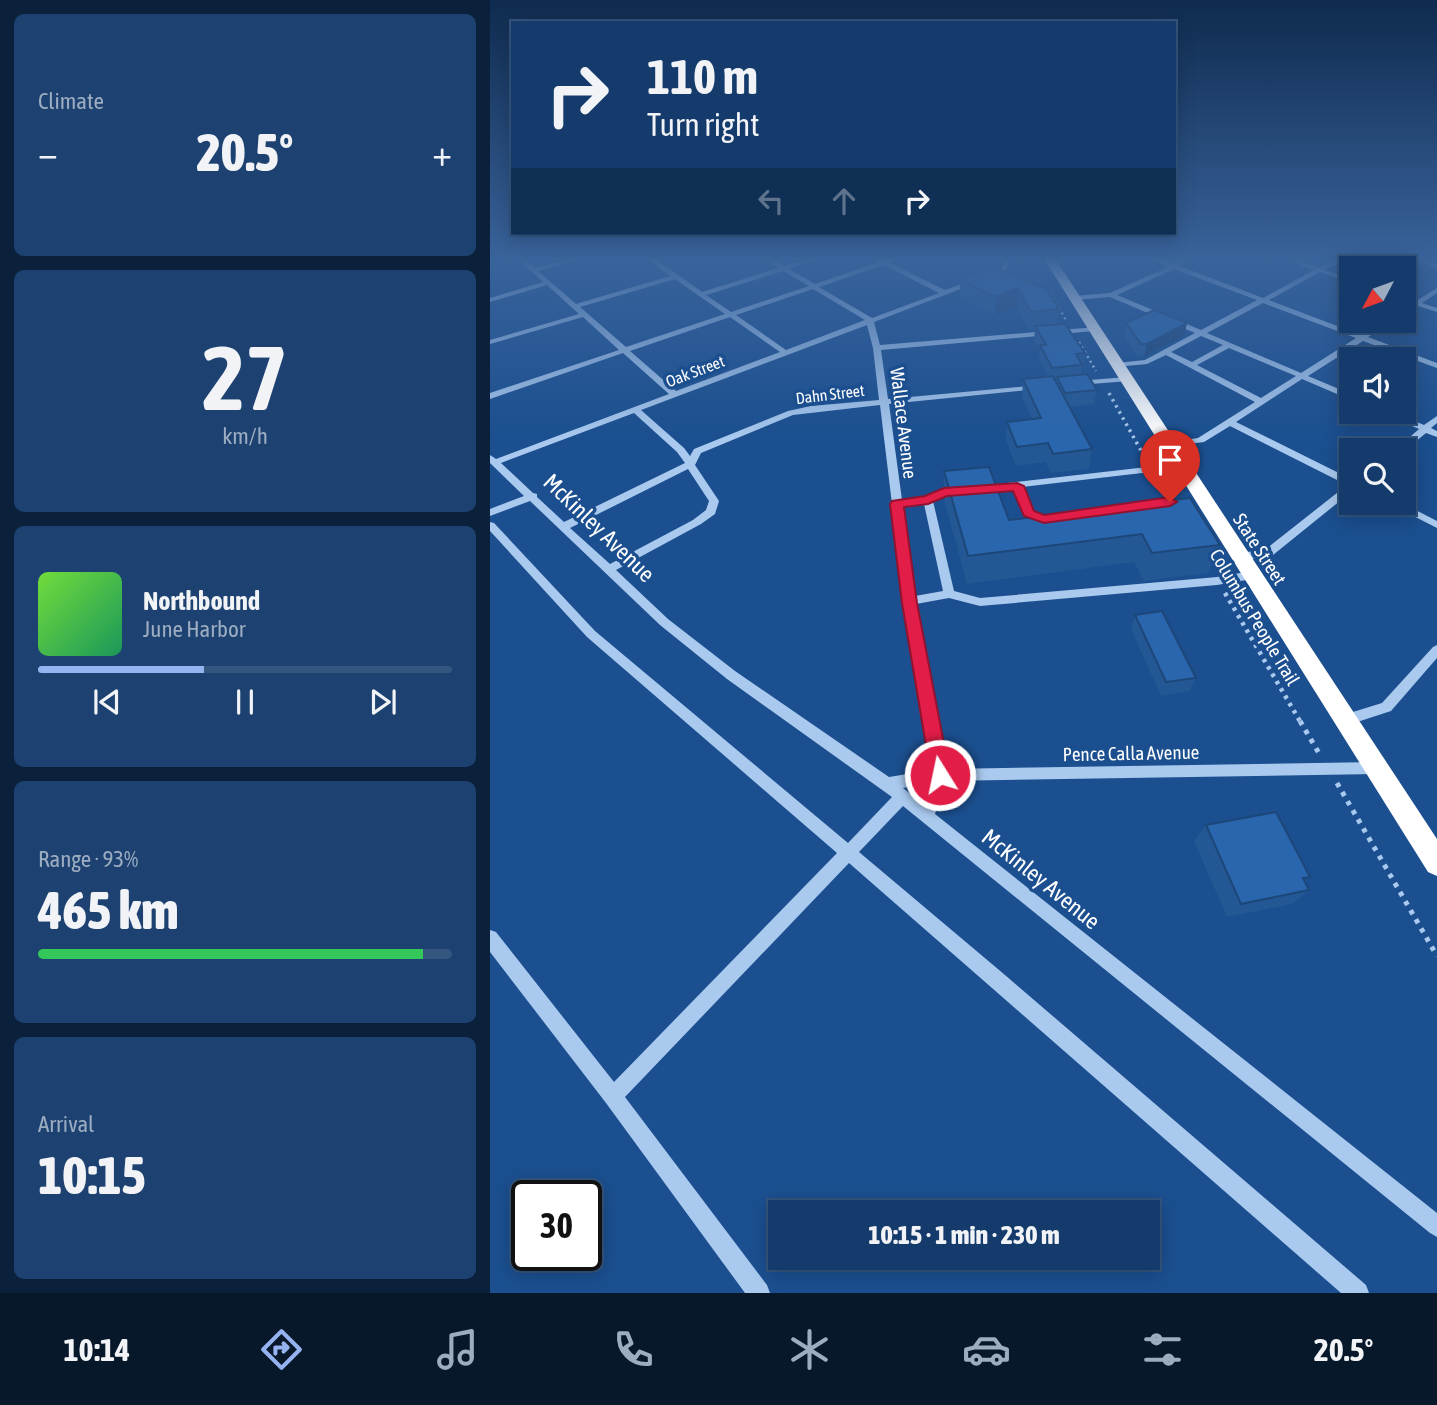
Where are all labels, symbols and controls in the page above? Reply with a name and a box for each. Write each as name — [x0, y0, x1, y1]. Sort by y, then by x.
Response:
text: 110 m — [647, 48, 758, 104]
icon: right — [532, 49, 623, 140]
text: Climate — [38, 88, 104, 114]
text: Turn right — [647, 106, 760, 143]
text: 20.5° — [197, 122, 293, 182]
text: − — [38, 131, 58, 174]
text: + — [432, 131, 452, 174]
icon: left — [752, 182, 790, 220]
icon: ahead — [825, 182, 863, 220]
icon: right — [898, 182, 936, 220]
north arrow — [1339, 256, 1416, 332]
map controls — [1339, 256, 1416, 515]
text: 27 — [202, 325, 288, 429]
button: sound — [1339, 347, 1416, 424]
street label: Oak Street — [663, 352, 727, 390]
street label: Wallace Avenue — [886, 366, 922, 480]
street label: Dahn Street — [795, 381, 866, 407]
text: km/h — [222, 423, 268, 449]
pin — [1140, 430, 1200, 502]
button: search — [1339, 438, 1416, 515]
icon: arrive — [1151, 441, 1189, 479]
street label: McKinley Avenue — [538, 469, 660, 587]
street label: State Street — [1229, 509, 1291, 589]
street label: Columbus People Trail — [1206, 545, 1304, 689]
text: Northbound — [143, 586, 260, 616]
text: June Harbor — [143, 616, 246, 642]
icon: previous — [88, 683, 126, 721]
icon: pause — [226, 683, 264, 721]
icon: next — [364, 683, 402, 721]
position arrow — [903, 738, 977, 812]
street label: Pence Calla Avenue — [1062, 741, 1200, 765]
street label: McKinley Avenue — [977, 824, 1105, 934]
text: Range · 93% — [38, 846, 138, 872]
text: 465 km — [38, 880, 179, 940]
text: Arrival — [38, 1111, 94, 1137]
text: 10:15 — [38, 1145, 146, 1205]
speed limit sign: 30 — [511, 1180, 602, 1271]
text: 10:15 · 1 min · 230 m — [868, 1220, 1060, 1250]
icon: directions — [257, 1325, 306, 1374]
icon: music — [433, 1325, 482, 1374]
icon: phone — [609, 1325, 658, 1374]
icon: climate — [785, 1325, 834, 1374]
icon: car — [962, 1325, 1011, 1374]
icon: filters — [1138, 1325, 1187, 1374]
text: 10:14 — [64, 1331, 130, 1368]
text: 20.5° — [1314, 1331, 1373, 1368]

